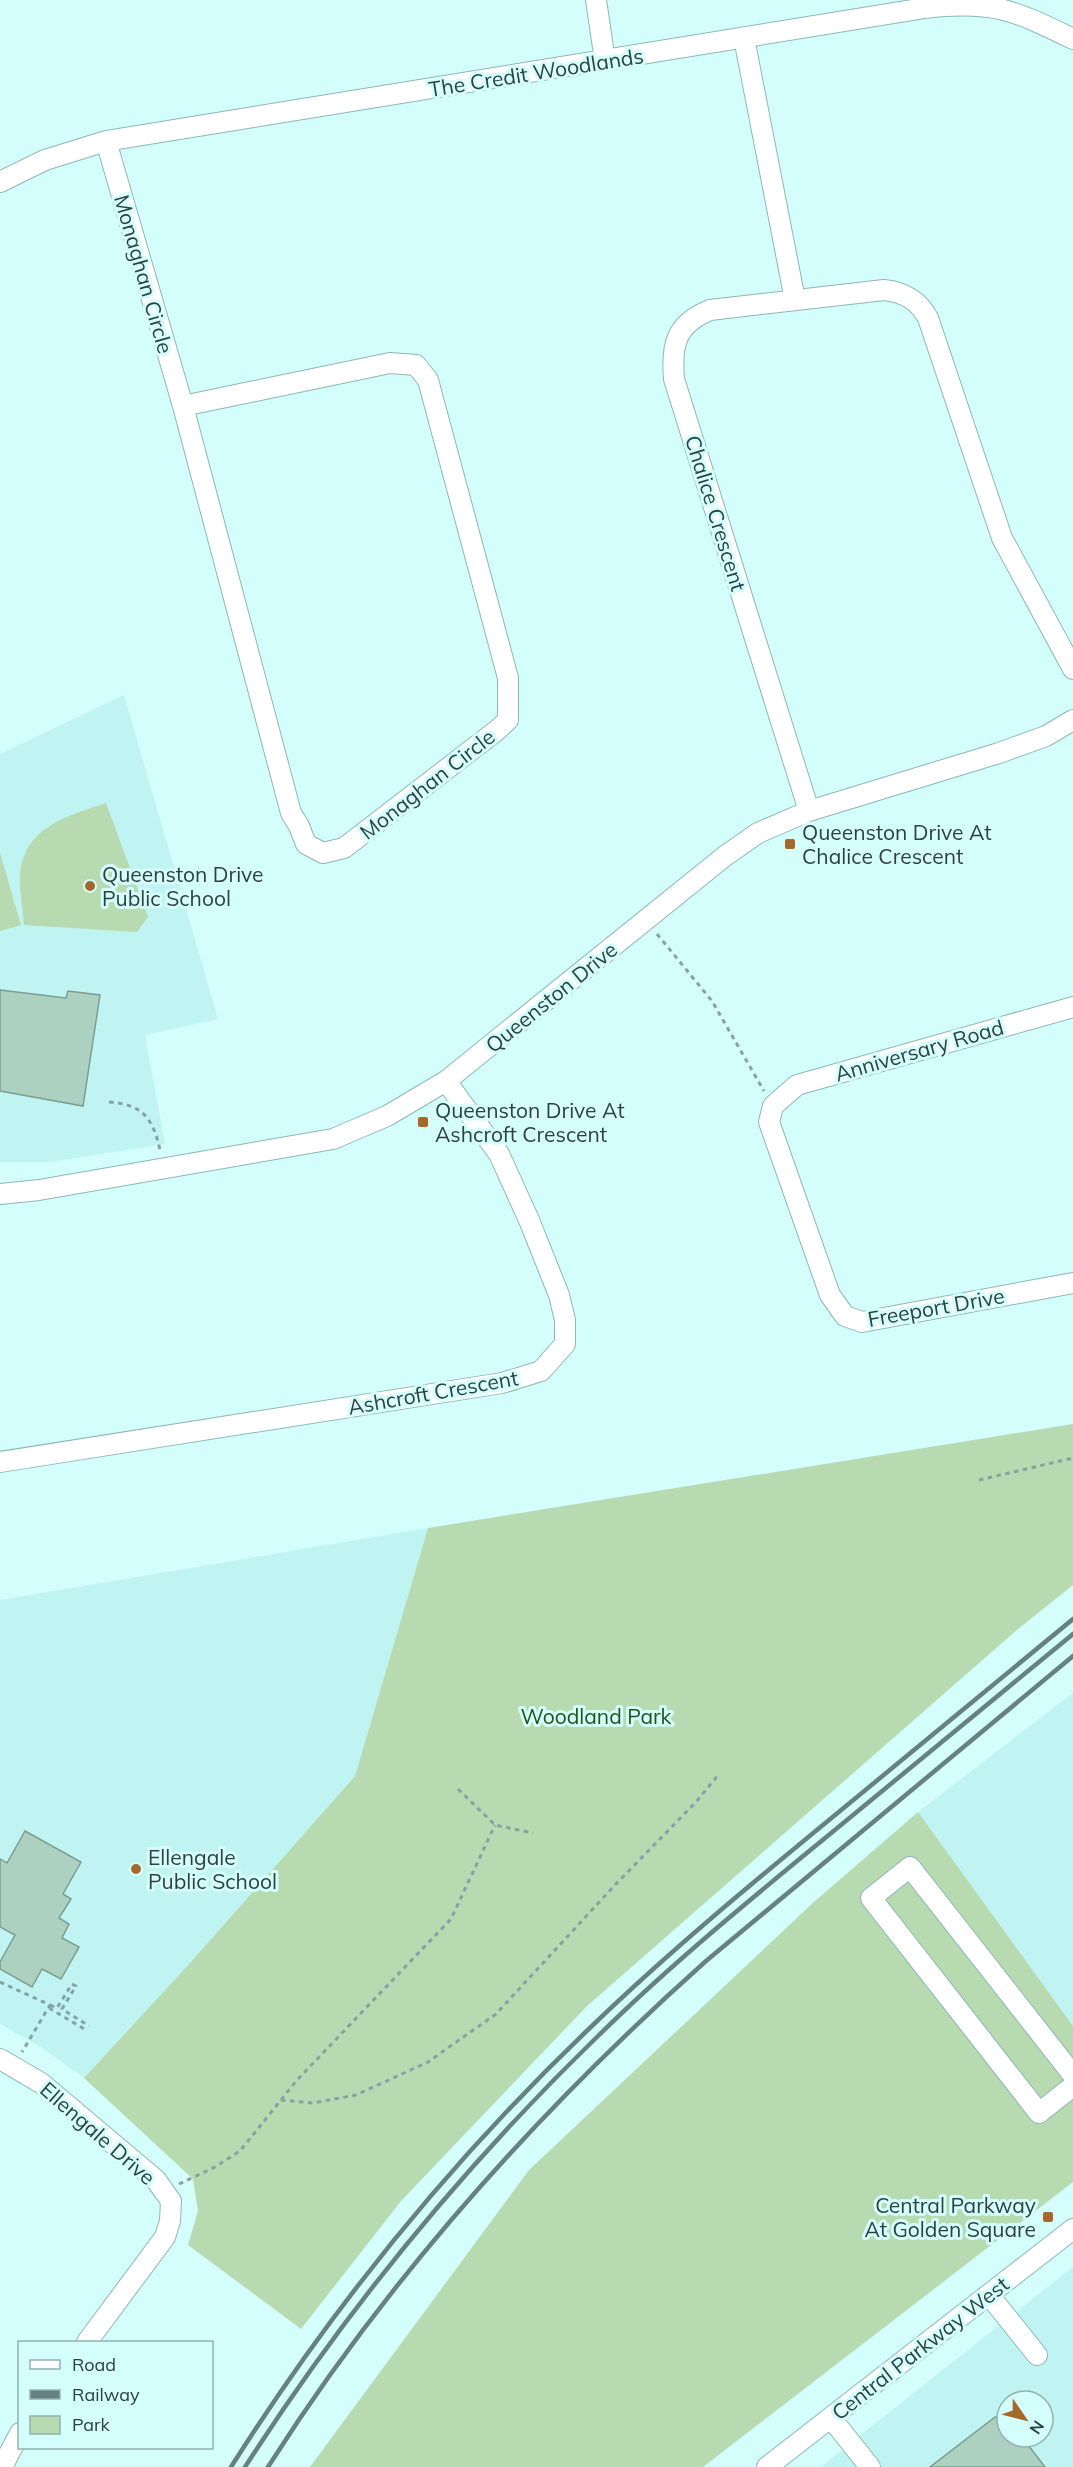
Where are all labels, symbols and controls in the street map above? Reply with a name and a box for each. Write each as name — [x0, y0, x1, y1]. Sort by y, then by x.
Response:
street label: The Credit Woodlands — [427, 42, 645, 102]
street label: Monaghan Circle — [109, 192, 179, 356]
street label: Chalice Crescent — [680, 432, 752, 594]
street label: Monaghan Circle — [354, 723, 500, 845]
place label: Queenston Drive At Chalice Crescent — [802, 819, 992, 869]
marker: Queenston Drive At Chalice Crescent — [783, 837, 797, 851]
place label: Queenston Drive Public School — [102, 861, 264, 911]
marker: Queenston Drive Public School — [83, 879, 97, 893]
street label: Queenston Drive — [480, 936, 622, 1058]
street label: Anniversary Road — [832, 1013, 1006, 1087]
place label: Queenston Drive At Ashcroft Crescent — [435, 1097, 625, 1147]
marker: Queenston Drive At Ashcroft Crescent — [416, 1115, 430, 1129]
street label: Freeport Drive — [866, 1282, 1006, 1332]
street label: Ashcroft Crescent — [346, 1364, 520, 1420]
park label: Woodland Park — [521, 1703, 672, 1729]
place label: Ellengale Public School — [148, 1844, 277, 1894]
marker: Ellengale Public School — [129, 1862, 143, 1876]
street label: Ellengale Drive — [35, 2076, 161, 2190]
place label: Central Parkway At Golden Square — [865, 2192, 1036, 2242]
marker: Central Parkway At Golden Square — [1041, 2210, 1055, 2224]
street label: Central Parkway West — [826, 2271, 1014, 2425]
legend — [18, 2341, 213, 2449]
text: Road — [72, 2353, 116, 2376]
text: Railway — [72, 2383, 140, 2406]
north arrow — [995, 2389, 1055, 2449]
text: Park — [72, 2413, 111, 2436]
text: N — [1026, 2417, 1049, 2438]

